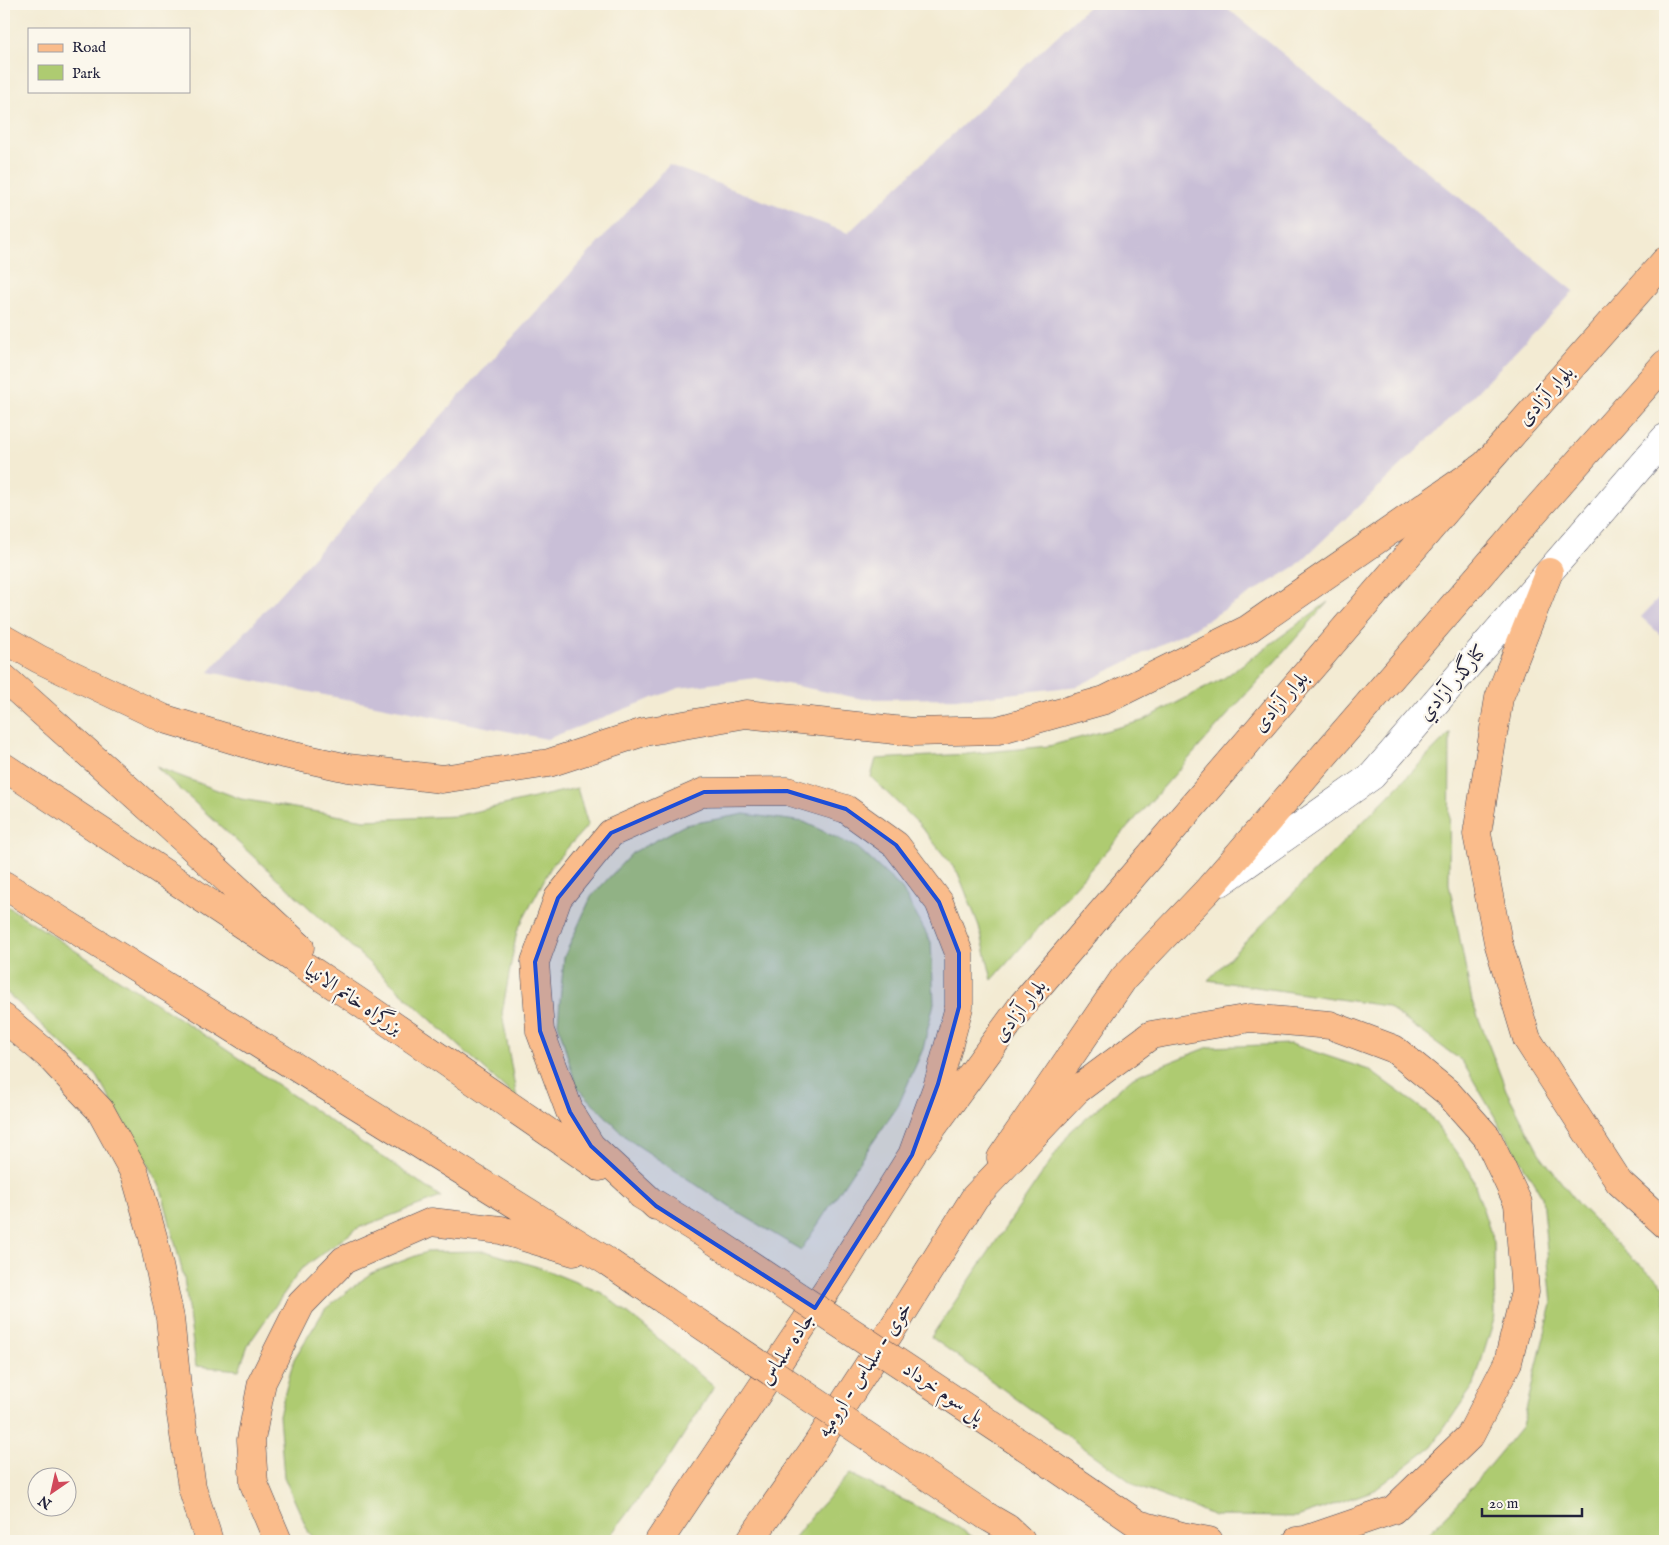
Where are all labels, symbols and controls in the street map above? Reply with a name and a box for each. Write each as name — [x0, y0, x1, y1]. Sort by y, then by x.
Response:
legend — [28, 28, 190, 92]
text: Road — [72, 38, 107, 57]
text: Park — [72, 64, 102, 83]
street label: بلوار آزادی — [1512, 360, 1580, 431]
street label: کنارگذر آزادي — [1411, 638, 1494, 728]
street label: بلوار آزادی — [1247, 666, 1314, 738]
street label: بزرگراه خاتم الانبیا — [297, 956, 408, 1044]
street label: بلوار آزادی — [987, 974, 1052, 1047]
street label: خوی - سلماس - ارومیه — [812, 1297, 918, 1443]
street label: جاده سلماس — [754, 1308, 820, 1390]
street label: پل سوم خرداد — [895, 1357, 989, 1433]
north arrow — [28, 1468, 78, 1518]
scale bar — [1482, 1485, 1582, 1517]
text: N — [35, 1491, 56, 1513]
text: 20 m — [1489, 1494, 1519, 1513]

